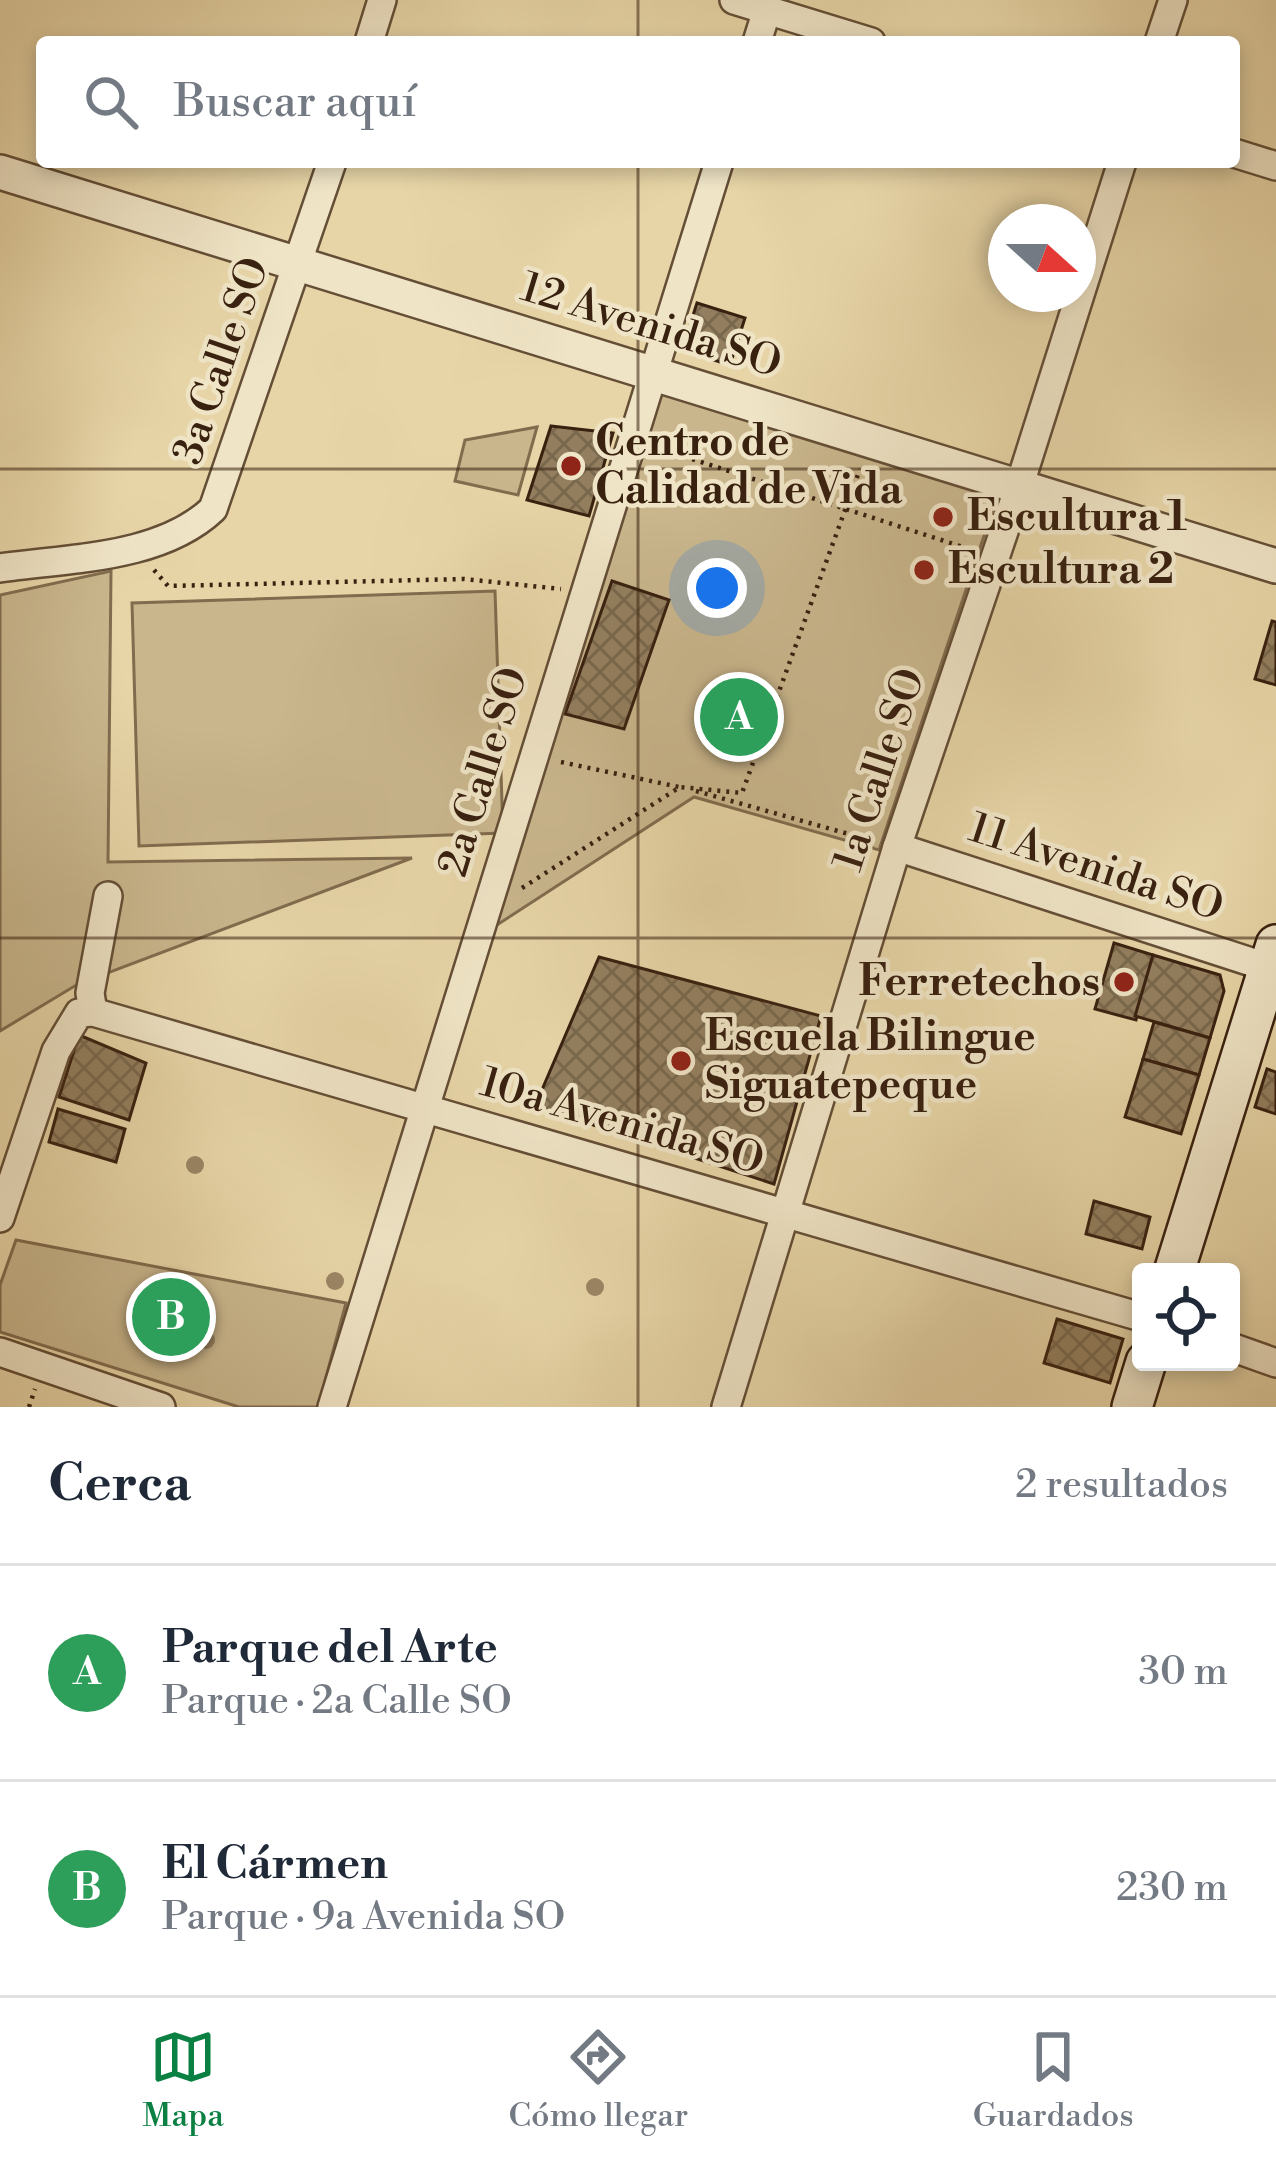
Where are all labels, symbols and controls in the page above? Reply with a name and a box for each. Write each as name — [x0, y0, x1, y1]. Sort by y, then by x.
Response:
search box — [36, 36, 1240, 168]
icon: search — [78, 69, 144, 135]
text: Buscar aquí — [174, 74, 416, 131]
north arrow — [988, 204, 1096, 312]
street label: 3a Calle SO — [162, 251, 282, 471]
street label: 12 Avenida SO — [514, 261, 788, 391]
place label: Centro de Calidad de Vida — [595, 416, 902, 517]
marker: Centro de Calidad de Vida — [558, 453, 584, 479]
place label: Escultura 1 — [967, 491, 1187, 544]
marker: Escultura 1 — [930, 504, 956, 530]
place label: Escultura 2 — [948, 544, 1174, 597]
marker: Escultura 2 — [911, 557, 937, 583]
your location — [687, 558, 747, 618]
street label: 2a Calle SO — [427, 661, 541, 883]
street label: 1a Calle SO — [822, 662, 938, 878]
pin: A — [700, 672, 778, 762]
street label: 11 Avenida SO — [962, 802, 1230, 934]
place label: Ferretechos — [858, 956, 1100, 1009]
marker: Ferretechos — [1111, 969, 1137, 995]
place label: Escuela Bilingue Siguatepeque — [705, 1011, 1036, 1112]
marker: Escuela Bilingue Siguatepeque — [668, 1048, 694, 1074]
street label: 10a Avenida SO — [474, 1056, 770, 1188]
map controls — [1132, 1263, 1240, 1371]
button: locate — [1132, 1263, 1240, 1371]
pin: B — [132, 1272, 210, 1362]
text: Cerca — [48, 1453, 191, 1517]
text: 2 resultados — [1015, 1461, 1228, 1510]
text: Parque del Arte — [162, 1620, 498, 1677]
text: A — [73, 1648, 101, 1697]
text: 30 m — [1138, 1648, 1228, 1697]
text: Parque · 2a Calle SO — [162, 1677, 512, 1726]
text: El Cármen — [162, 1836, 388, 1893]
text: B — [72, 1864, 102, 1913]
text: 230 m — [1116, 1864, 1228, 1913]
text: Parque · 9a Avenida SO — [162, 1893, 565, 1942]
tab: Mapa — [142, 2024, 224, 2137]
tab: Cómo llegar — [508, 2024, 688, 2137]
tab: Guardados — [973, 2024, 1134, 2137]

